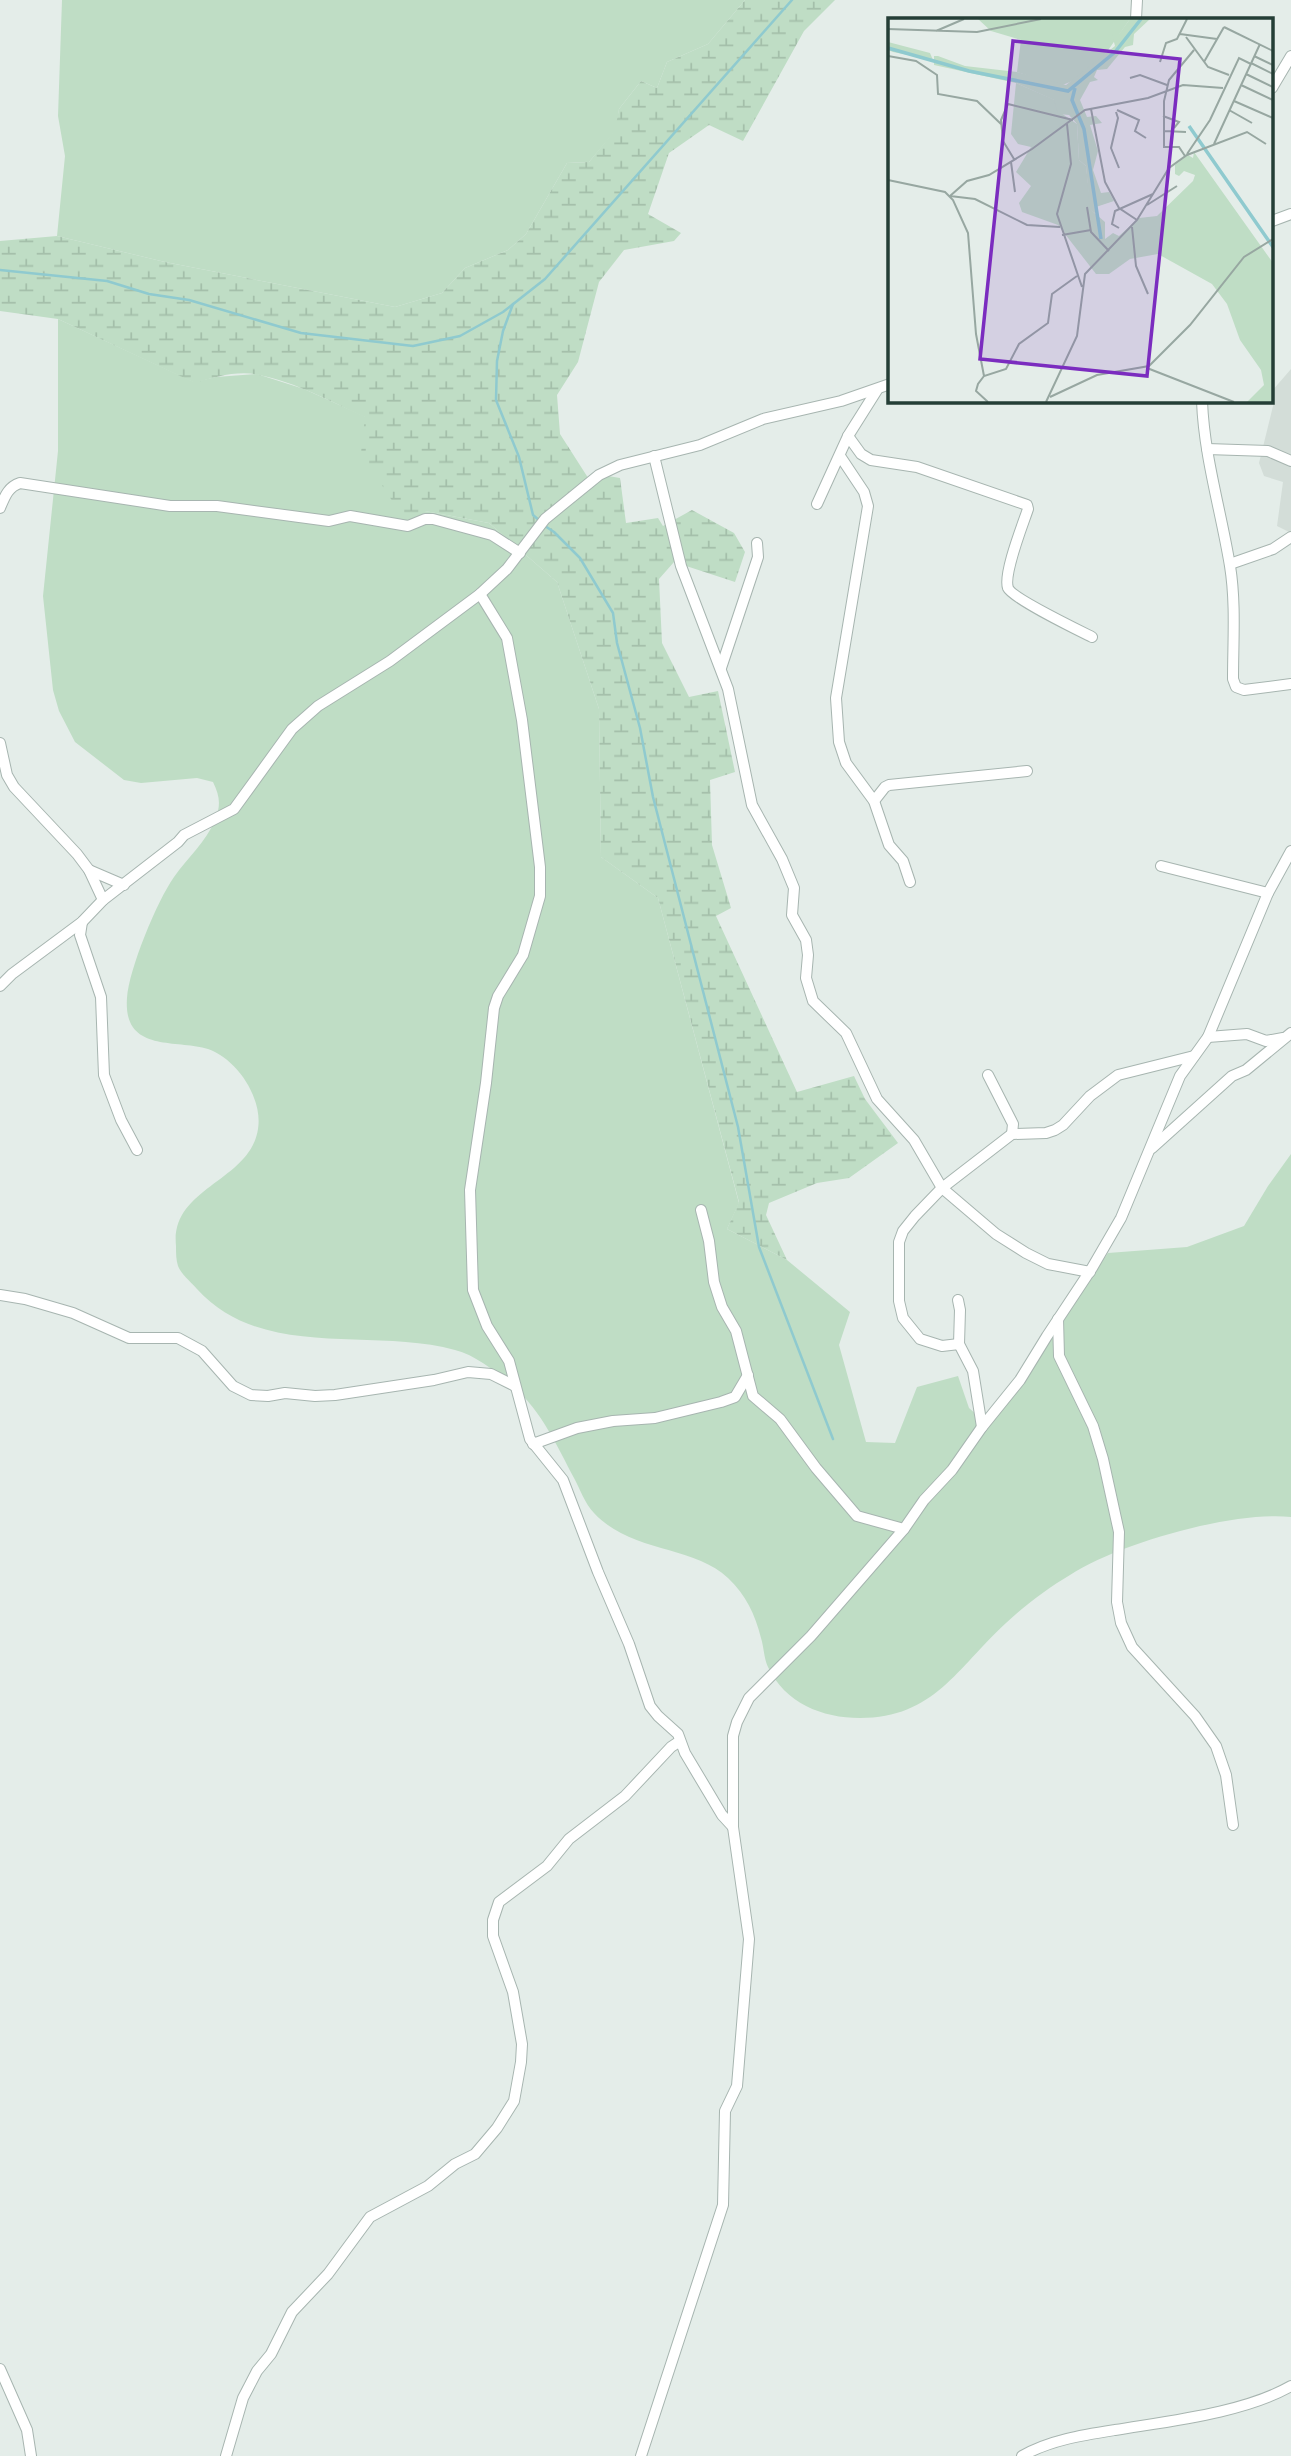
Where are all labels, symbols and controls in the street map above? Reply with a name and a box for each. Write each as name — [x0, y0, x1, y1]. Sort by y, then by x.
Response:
inset map — [888, 18, 1274, 402]

